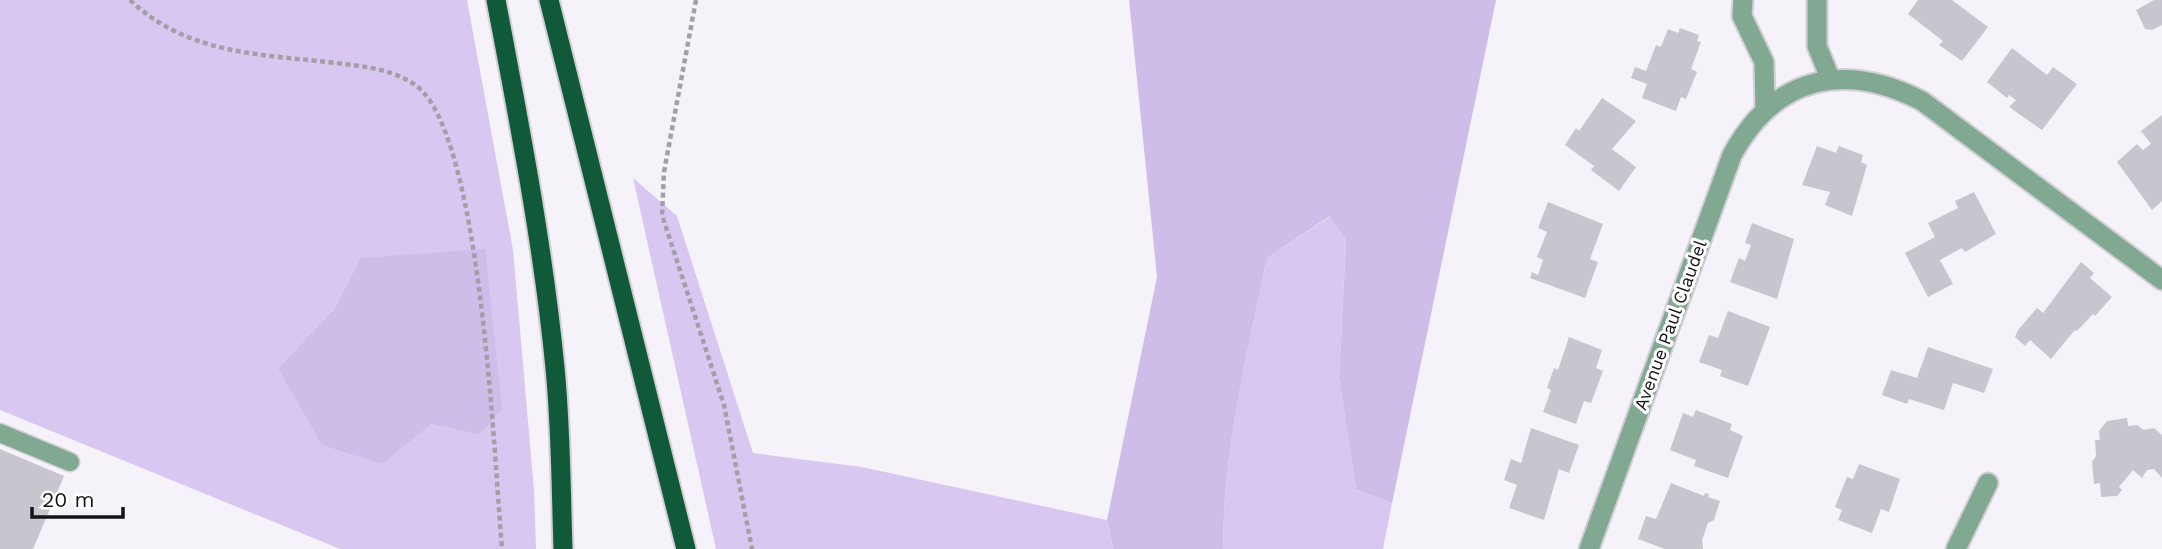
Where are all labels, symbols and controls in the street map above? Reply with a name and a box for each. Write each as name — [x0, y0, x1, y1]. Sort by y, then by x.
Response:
street label: Avenue Paul Claudel — [1629, 237, 1711, 413]
scale bar — [32, 476, 122, 520]
text: 20 m — [42, 487, 94, 512]

